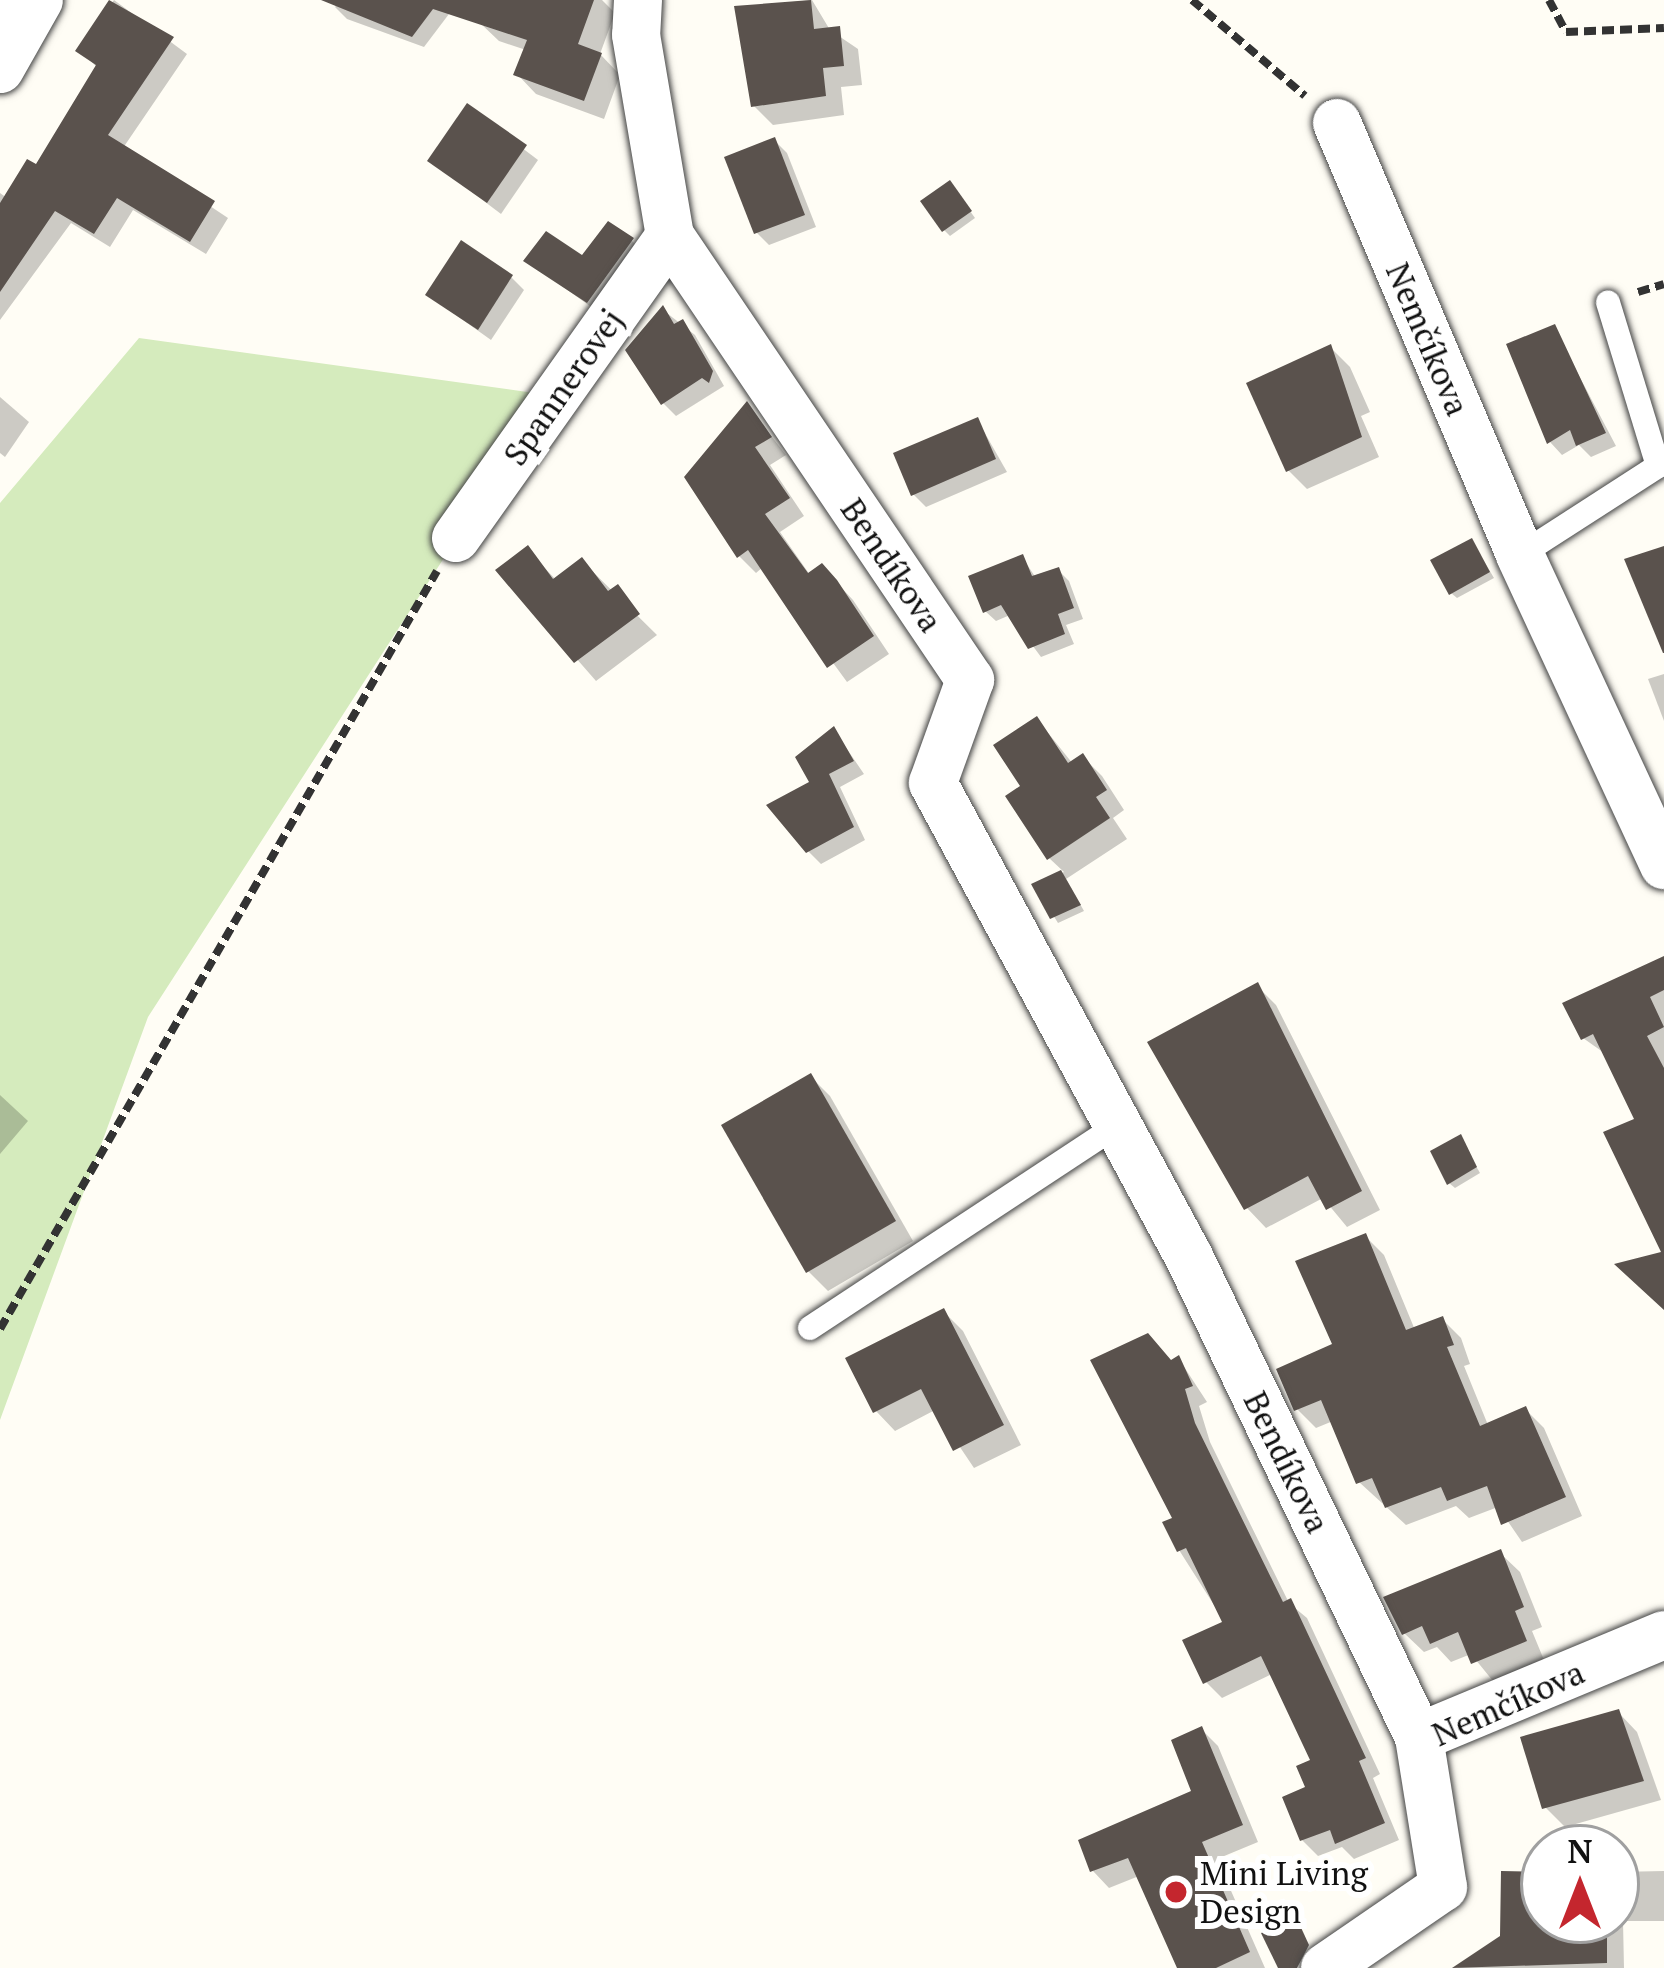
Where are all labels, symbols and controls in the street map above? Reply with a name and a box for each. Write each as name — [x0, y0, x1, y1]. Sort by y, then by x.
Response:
street label: Nemčíkova — [1378, 257, 1478, 421]
street label: Spannerovej — [495, 301, 631, 473]
street label: Bendíkova — [833, 491, 951, 639]
street label: Bendíkova — [1236, 1385, 1338, 1539]
street label: Nemčíkova — [1426, 1652, 1590, 1754]
north arrow — [1520, 1824, 1640, 1944]
text: N — [1567, 1829, 1593, 1872]
place label: Mini Living Design — [1200, 1853, 1368, 1931]
marker: Mini Living Design — [1163, 1879, 1189, 1905]

